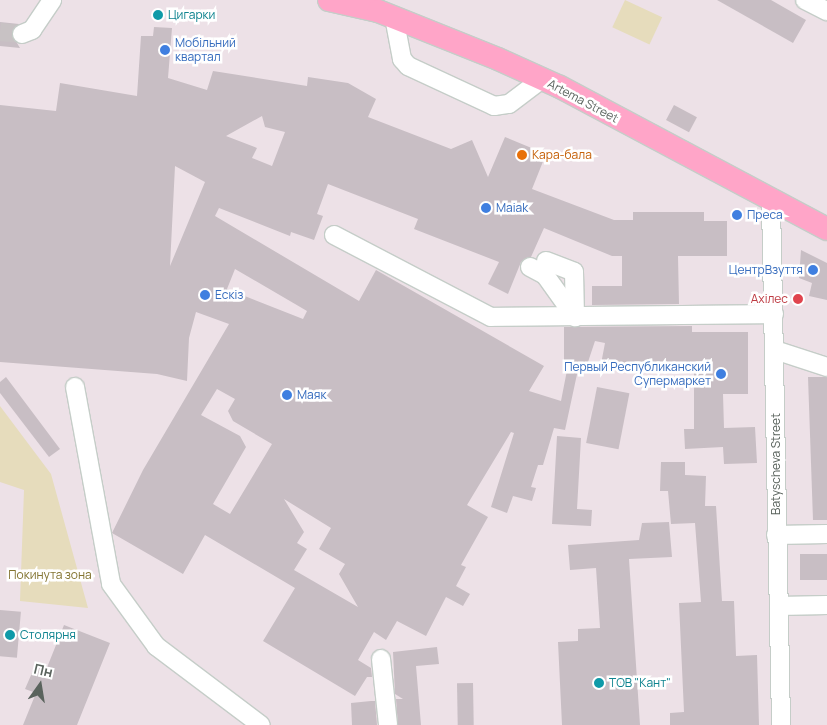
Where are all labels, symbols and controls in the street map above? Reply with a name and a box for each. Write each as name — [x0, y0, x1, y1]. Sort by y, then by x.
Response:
place label: Цигарки — [168, 8, 215, 22]
marker: Цигарки — [152, 9, 164, 21]
place label: Мобільний квартал — [175, 36, 236, 64]
marker: Мобільний квартал — [159, 44, 171, 56]
street label: Artema Street — [545, 76, 621, 126]
place label: Кара-бала — [532, 148, 592, 162]
marker: Кара-бала — [516, 149, 528, 161]
place label: Maiak — [496, 201, 528, 215]
marker: Maiak — [480, 202, 492, 214]
place label: Преса — [747, 208, 783, 222]
marker: Преса — [731, 209, 743, 221]
place label: ЦентрВзуття — [729, 263, 803, 277]
marker: ЦентрВзуття — [807, 264, 819, 276]
place label: Ескіз — [215, 288, 243, 302]
marker: Ескіз — [199, 289, 211, 301]
place label: Ахілес — [751, 292, 788, 306]
marker: Ахілес — [792, 293, 804, 305]
place label: Первый Республиканский Супермаркет — [564, 360, 711, 388]
marker: Первый Республиканский Супермаркет — [715, 368, 727, 380]
place label: Маяк — [297, 388, 326, 402]
marker: Маяк — [281, 389, 293, 401]
street label: Batyscheva Street — [769, 413, 783, 515]
park label: Покинута зона — [8, 568, 92, 582]
place label: Столярня — [20, 628, 76, 642]
marker: Столярня — [4, 629, 16, 641]
text: Пн — [32, 659, 55, 681]
north arrow — [15, 660, 65, 710]
place label: ТОВ "Кант" — [609, 676, 671, 690]
marker: ТОВ "Кант" — [593, 677, 605, 689]

